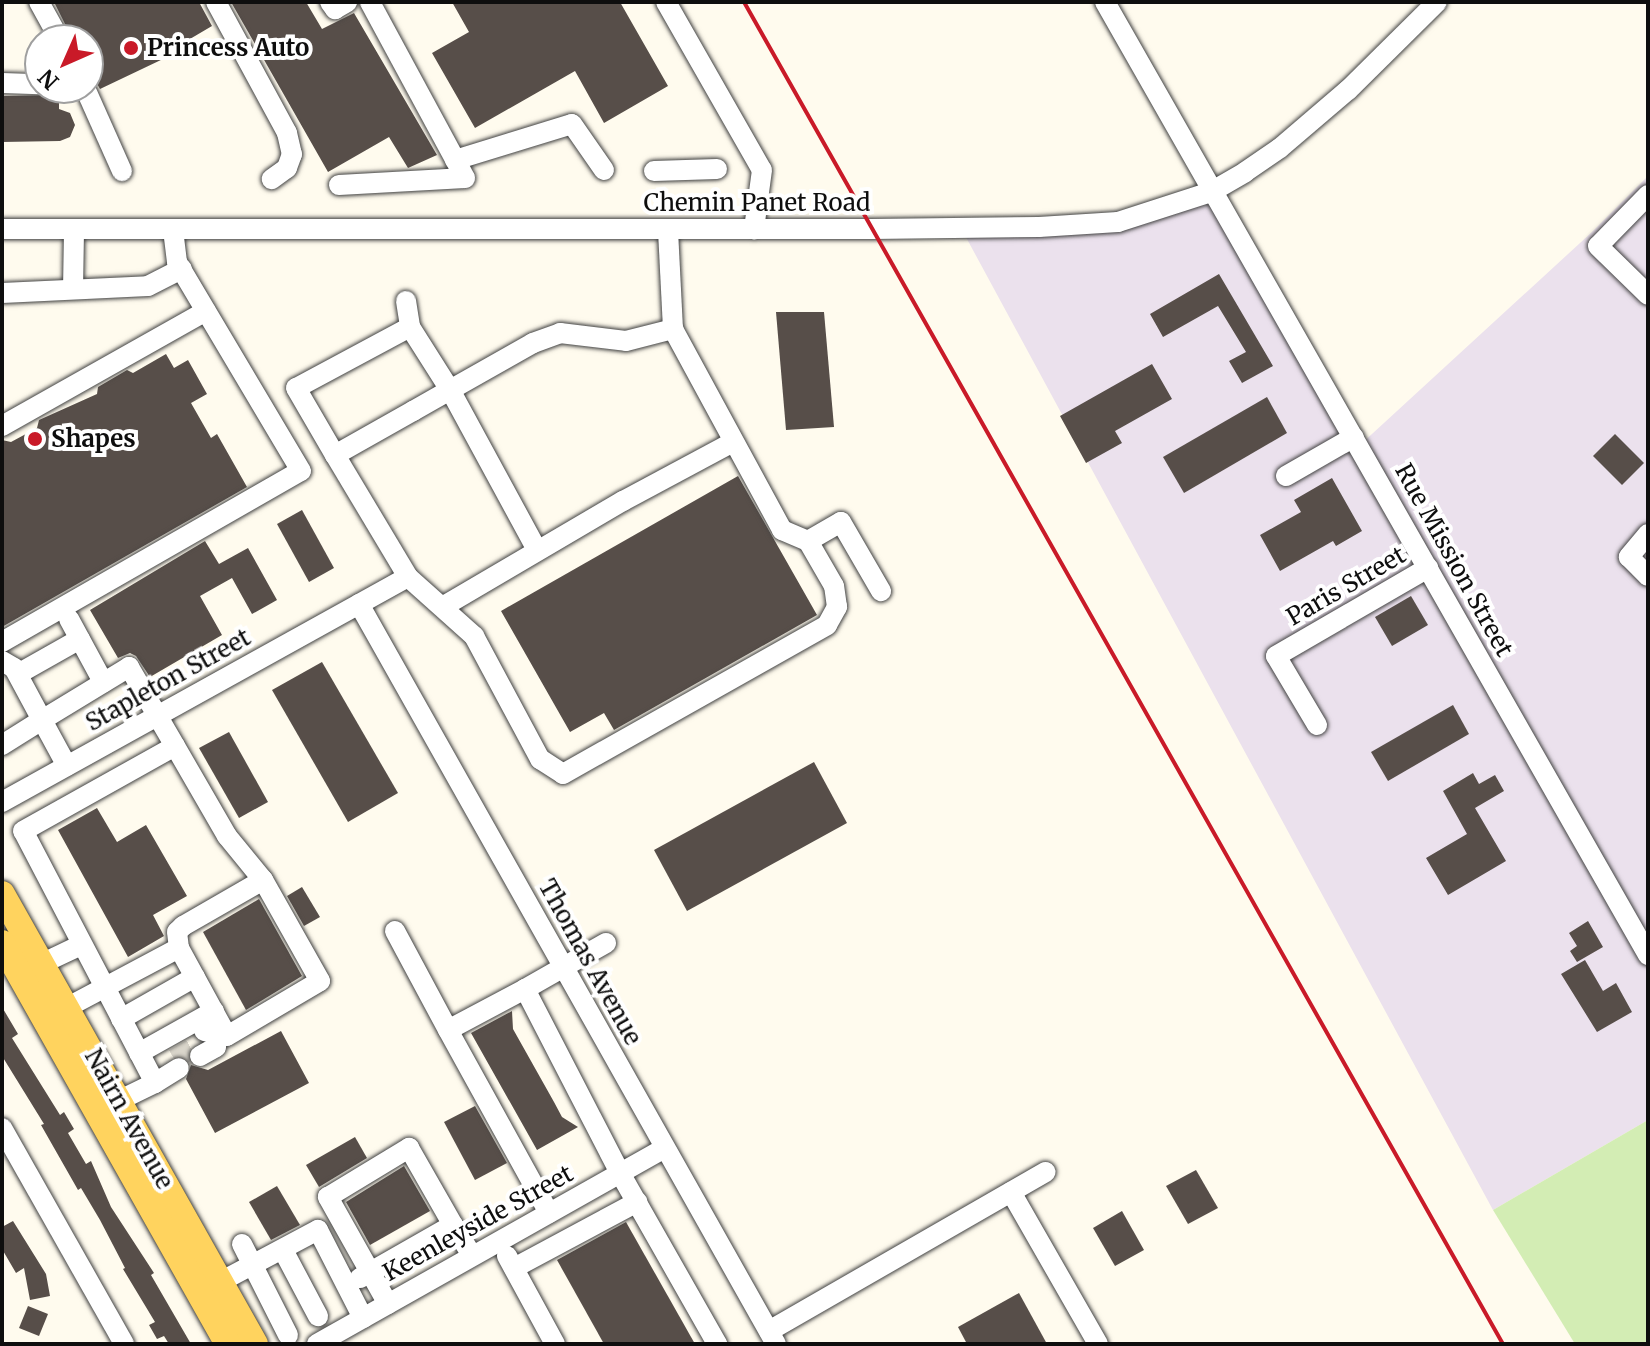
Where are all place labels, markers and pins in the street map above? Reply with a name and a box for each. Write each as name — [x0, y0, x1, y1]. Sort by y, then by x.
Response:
place label: Princess Auto — [147, 34, 309, 62]
marker: Princess Auto — [122, 39, 140, 57]
place label: Shapes — [51, 425, 136, 453]
marker: Shapes — [26, 430, 44, 448]

